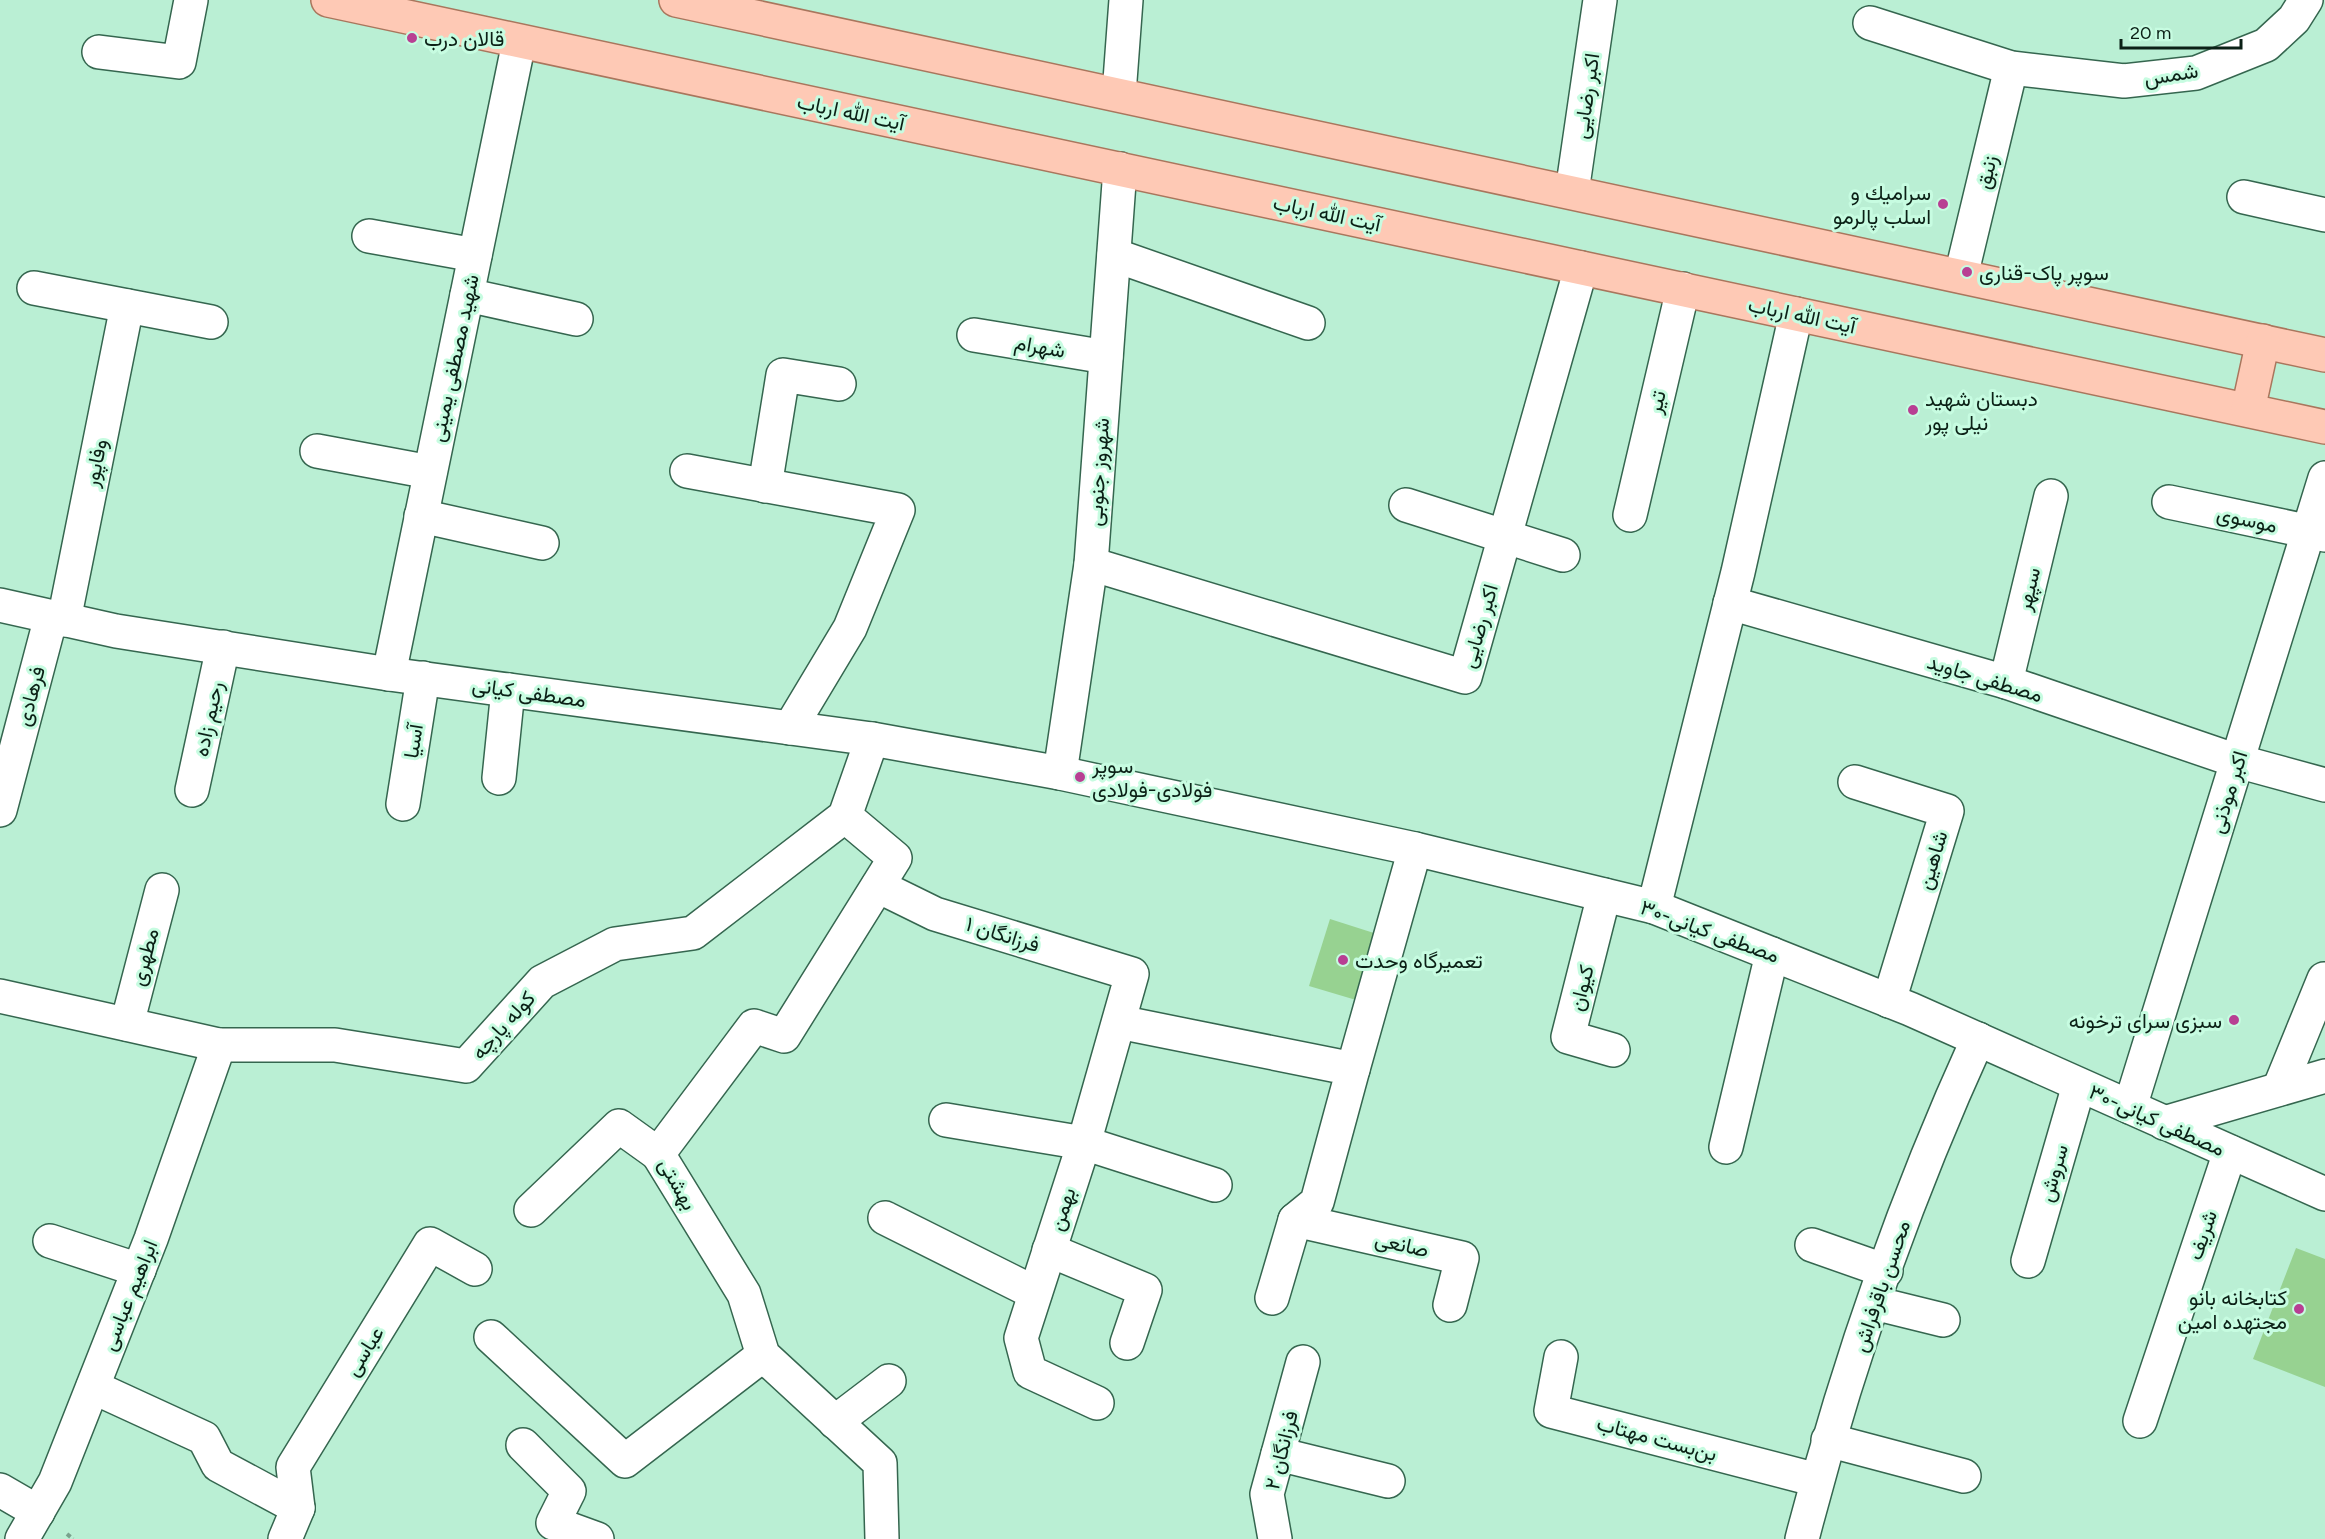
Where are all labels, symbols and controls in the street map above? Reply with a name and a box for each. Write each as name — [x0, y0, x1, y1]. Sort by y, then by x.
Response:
scale bar — [2121, 12, 2241, 50]
text: 20 m — [2130, 22, 2171, 44]
place label: قالان درب — [424, 26, 504, 52]
marker: قالان درب — [405, 31, 419, 45]
street label: اکبر رضایی — [1568, 51, 1605, 141]
street label: شمس — [2142, 57, 2200, 91]
street label: آیت الله ارباب — [795, 88, 909, 137]
street label: زنبق — [1970, 153, 2003, 192]
place label: سراميك و اسلب پالرمو — [1833, 180, 1931, 231]
street label: آیت الله ارباب — [1271, 189, 1385, 238]
marker: سراميك و اسلب پالرمو — [1936, 197, 1950, 211]
place label: سوپر پاک-قناری — [1979, 260, 2109, 287]
marker: سوپر پاک-قناری — [1960, 265, 1974, 279]
street label: شهید مصطفی یمینی — [424, 272, 485, 444]
street label: آیت الله ارباب — [1746, 291, 1860, 340]
street label: شهرام — [1012, 329, 1067, 365]
place label: دبستان شهید نیلی پور — [1924, 386, 2038, 437]
street label: تیر — [1641, 388, 1672, 417]
marker: دبستان شهید نیلی پور — [1906, 403, 1920, 417]
street label: شهروز جنوبی — [1082, 417, 1115, 527]
street label: وفاپور — [78, 437, 114, 491]
street label: موسوی — [2214, 500, 2280, 539]
street label: سپهر — [2010, 565, 2047, 615]
street label: اکبر رضایی — [1455, 581, 1504, 671]
street label: مصطفی جاوید — [1924, 649, 2046, 708]
street label: فرهادی — [10, 663, 51, 729]
street label: مصطفی کیانی — [470, 672, 588, 712]
street label: رحیم زاده — [188, 679, 230, 759]
street label: آسیا — [398, 720, 428, 760]
street label: اکبر موذنی — [2204, 748, 2253, 837]
place label: سوپر فولادی-فولادی — [1091, 753, 1212, 803]
marker: سوپر فولادی-فولادی — [1073, 770, 1087, 784]
street label: شاهین — [1911, 828, 1953, 892]
street label: ۳۰-مصطفی کیانی — [1637, 894, 1783, 968]
street label: فرزانگان ۱ — [963, 911, 1043, 958]
street label: مطهری — [124, 925, 165, 989]
place label: تعمیرگاه وحدت — [1355, 948, 1483, 974]
marker: تعمیرگاه وحدت — [1336, 953, 1350, 967]
street label: کیوان — [1563, 962, 1600, 1014]
street label: کوله پارچه — [466, 986, 542, 1066]
place label: سبزی سرای ترخونه — [2069, 1008, 2222, 1034]
marker: سبزی سرای ترخونه — [2227, 1013, 2241, 1027]
street label: ۳۰-مصطفی کیانی — [2085, 1079, 2229, 1161]
street label: سروش — [2033, 1141, 2074, 1205]
street label: بهشتی — [653, 1154, 702, 1215]
street label: بهمن — [1043, 1184, 1082, 1234]
street label: شریف — [2182, 1207, 2223, 1263]
street label: محسن باقرفراش — [1847, 1217, 1916, 1355]
street label: صانعی — [1373, 1226, 1431, 1262]
street label: ابراهیم عباسی — [95, 1236, 164, 1355]
place label: کتابخانه بانو مجتهده امین — [2178, 1285, 2287, 1335]
marker: کتابخانه بانو مجتهده امین — [2292, 1302, 2306, 1316]
street label: عباسی — [339, 1322, 389, 1380]
street label: فرزانگان ۲ — [1259, 1408, 1304, 1492]
street label: بن‌بست مهتاب — [1594, 1410, 1720, 1467]

